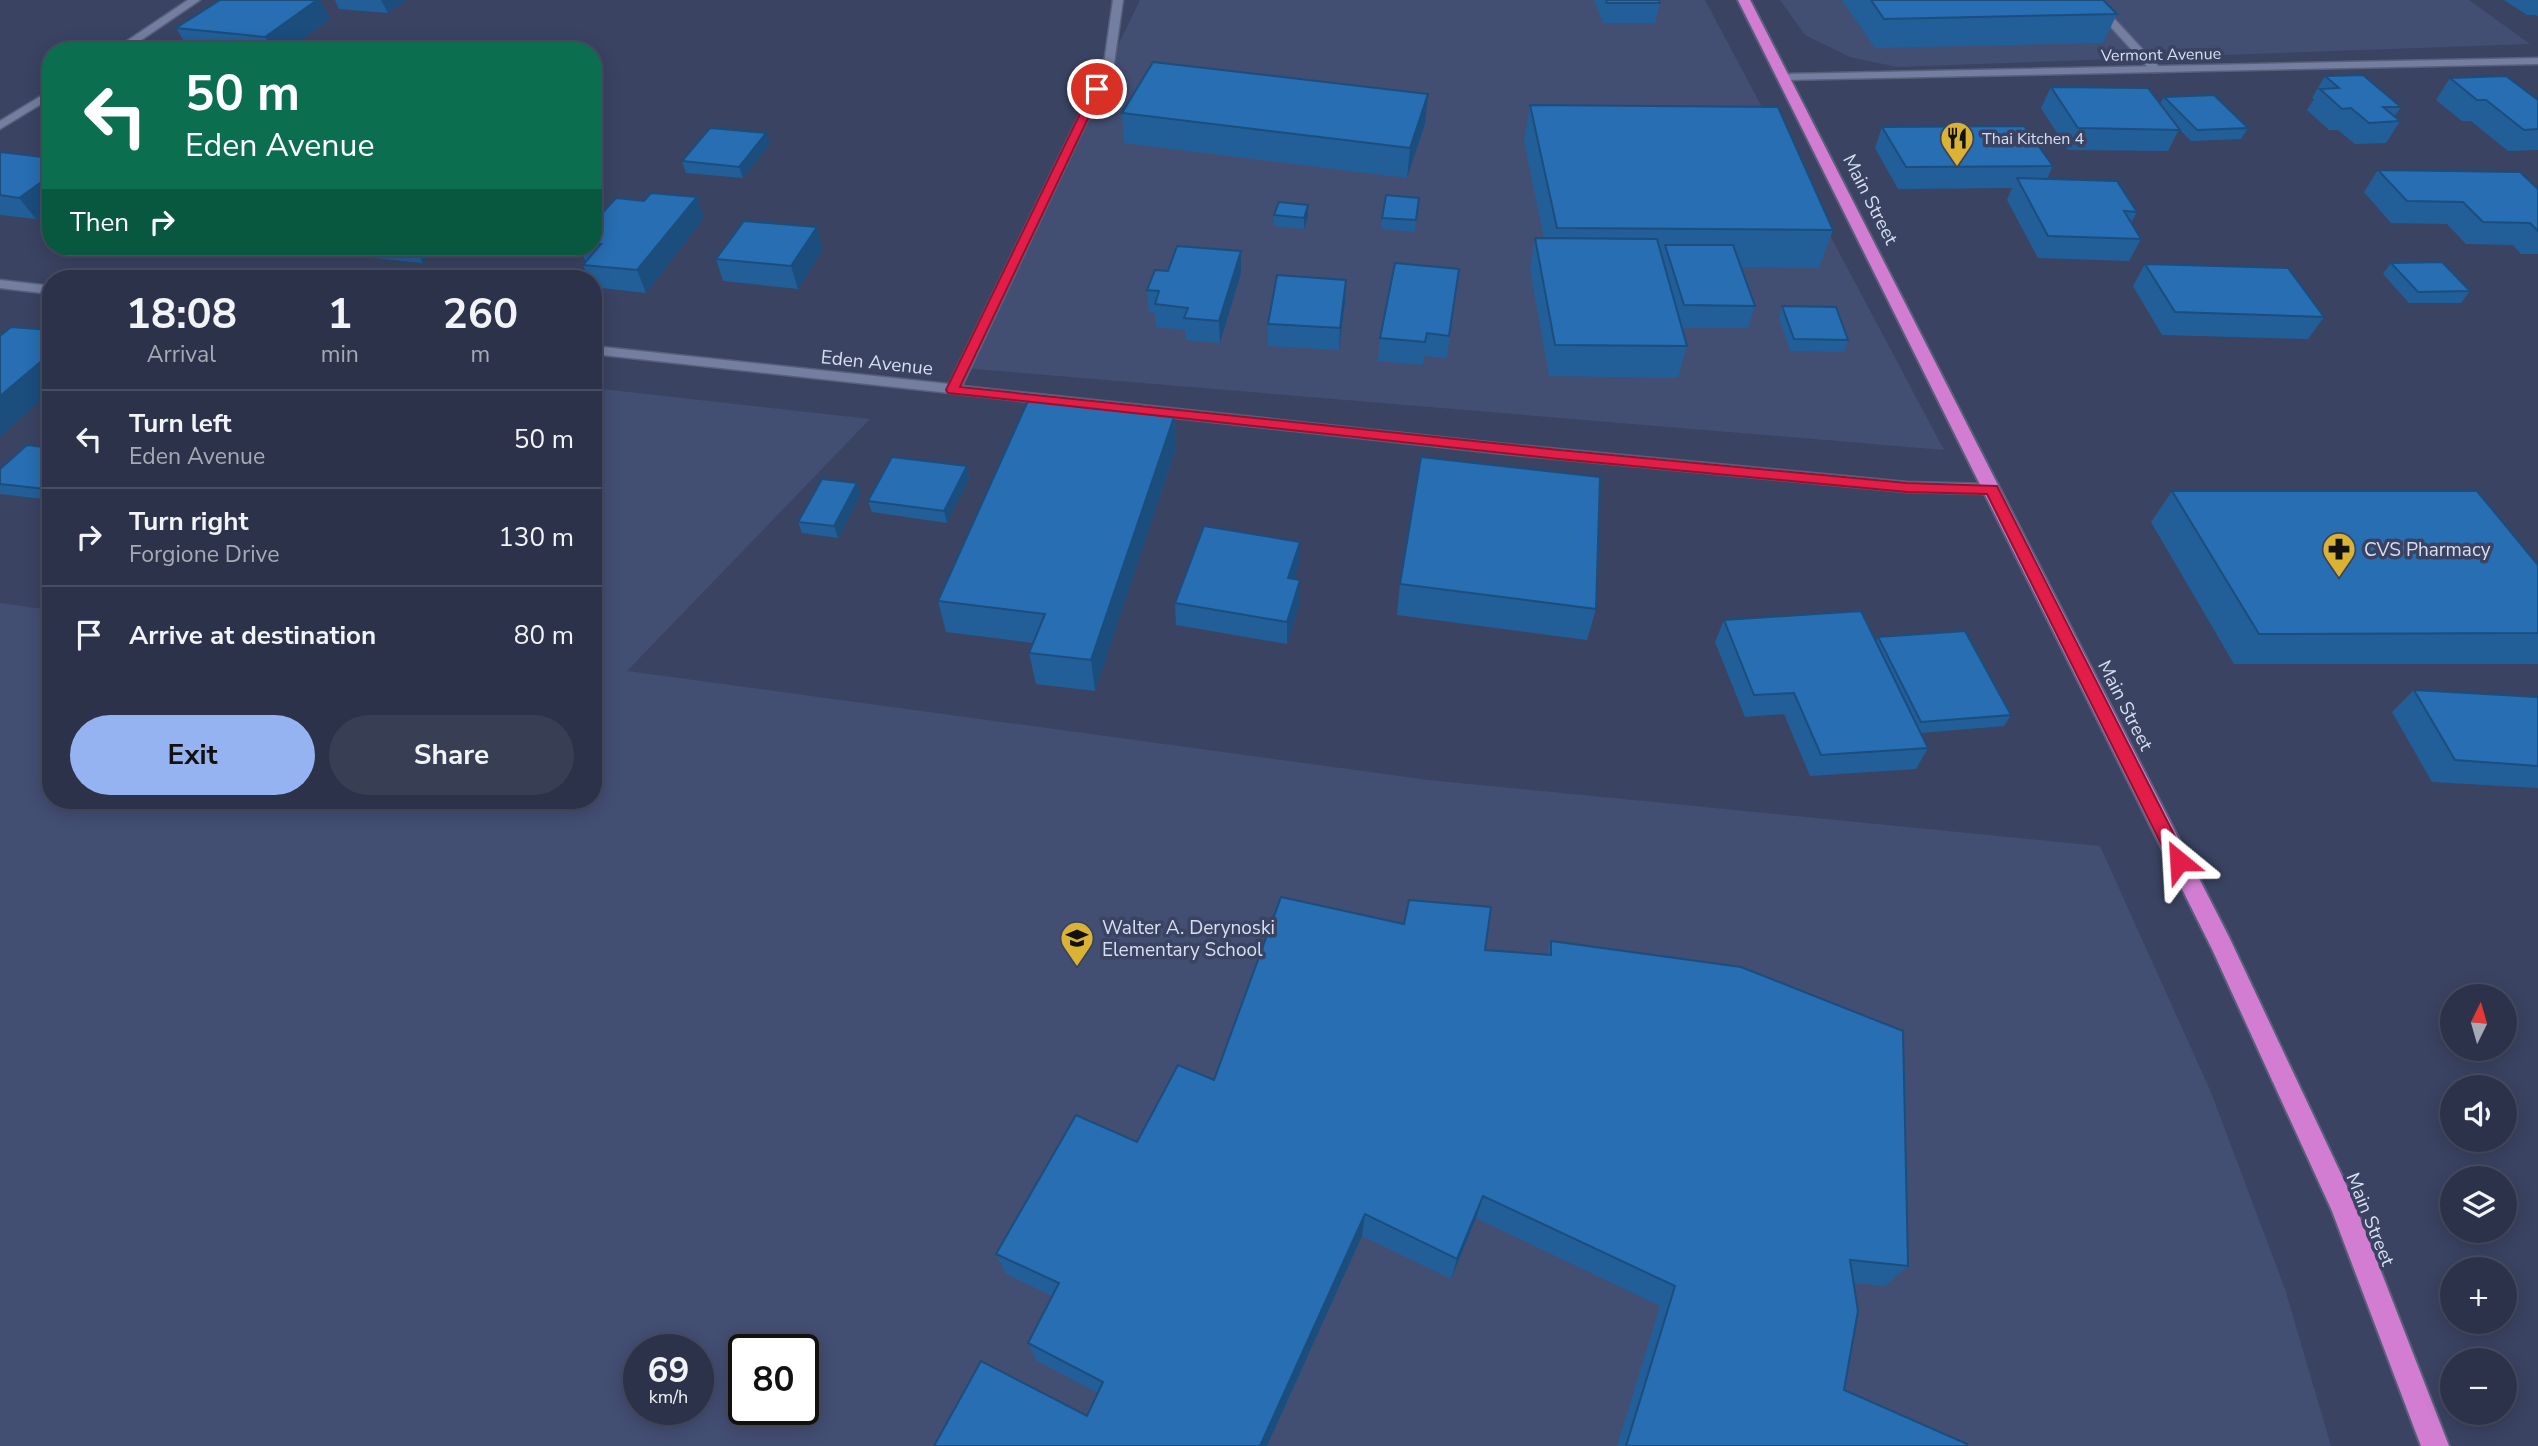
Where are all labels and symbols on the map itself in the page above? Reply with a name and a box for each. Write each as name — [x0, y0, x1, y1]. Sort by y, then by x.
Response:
street label: Vermont Avenue — [2100, 43, 2221, 67]
pin — [1067, 59, 1127, 119]
restaurant icon: Thai Kitchen 4 — [1938, 119, 1976, 168]
place label: Thai Kitchen 4 — [1982, 128, 2084, 150]
street label: Main Street — [1836, 150, 1904, 249]
street label: Eden Avenue — [820, 344, 934, 382]
pharmacy icon: CVS Pharmacy — [2320, 530, 2358, 579]
place label: CVS Pharmacy — [2364, 537, 2491, 563]
street label: Main Street — [2091, 656, 2159, 755]
position arrow — [2142, 824, 2216, 898]
place label: Walter A. Derynoski Elementary School — [1102, 915, 1275, 963]
school or university icon: Walter A. Derynoski Elementary School — [1058, 919, 1096, 968]
north arrow — [2440, 984, 2516, 1060]
street label: Main Street — [2340, 1169, 2401, 1270]
speed limit sign: 80 — [728, 1334, 819, 1425]

